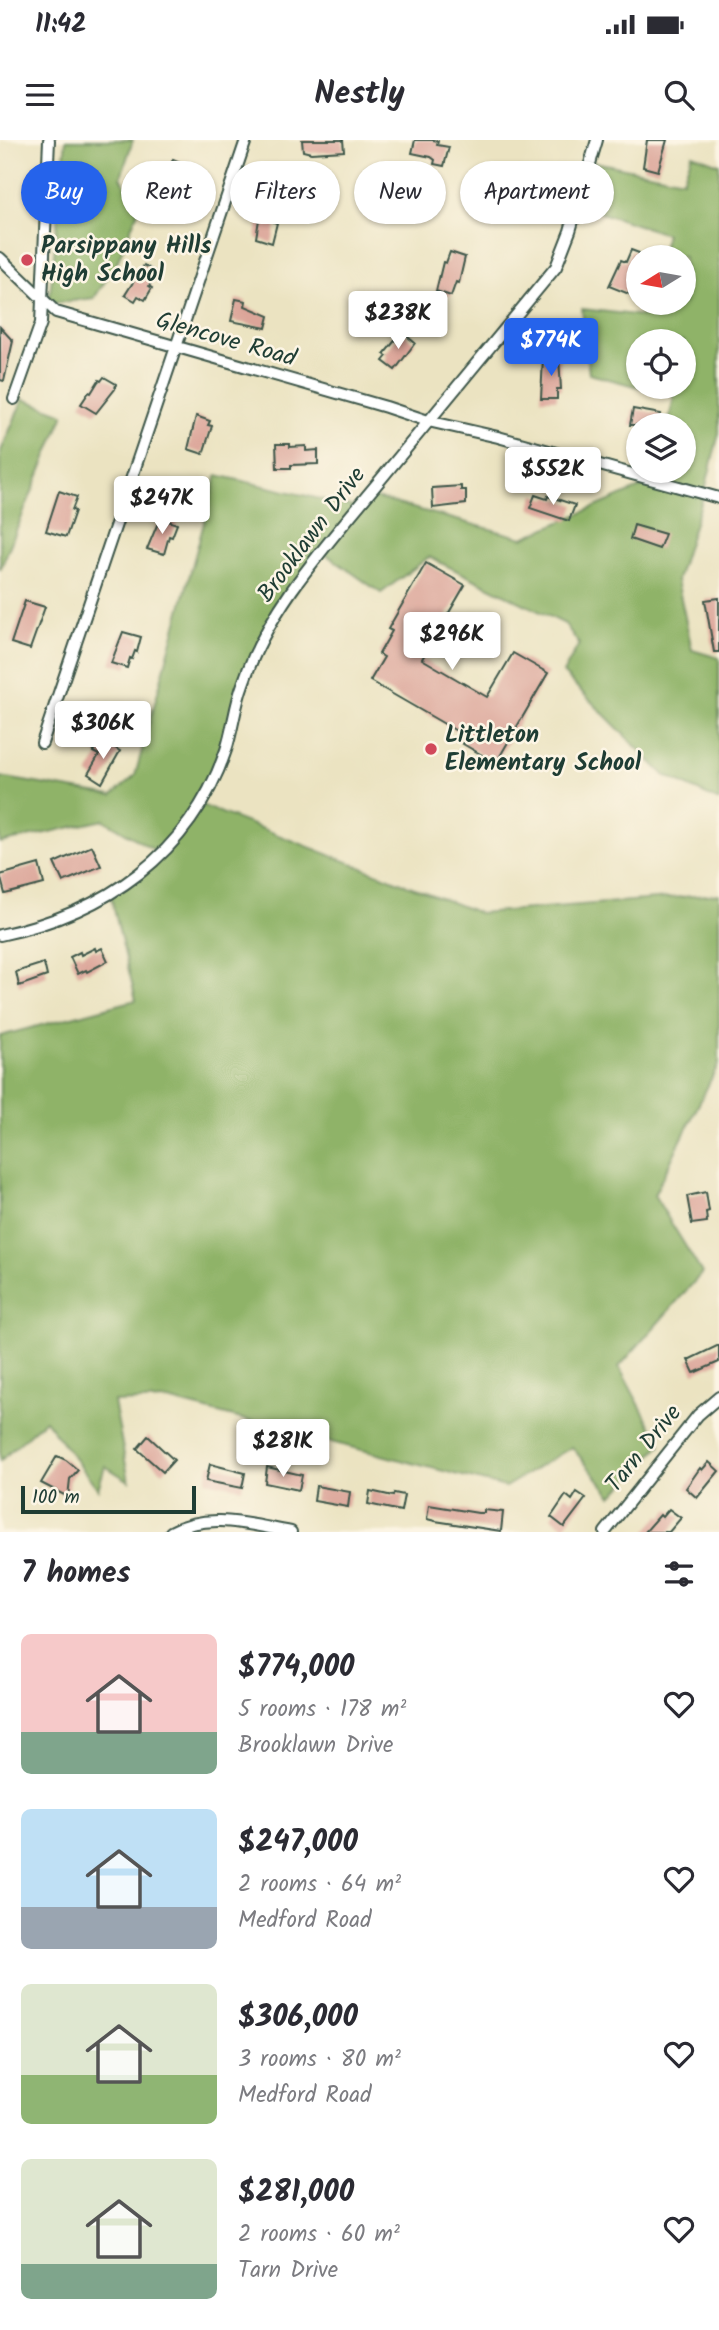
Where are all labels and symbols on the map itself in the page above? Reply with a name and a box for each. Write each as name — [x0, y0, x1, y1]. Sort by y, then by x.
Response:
place label: Parsippany Hills High School — [41, 227, 211, 294]
north arrow — [626, 245, 696, 315]
marker: Parsippany Hills High School — [19, 252, 35, 268]
pin: $238K — [349, 292, 447, 351]
street label: Glencove Road — [151, 301, 302, 379]
pin: $774K — [502, 318, 600, 378]
pin: $552K — [504, 448, 602, 507]
street label: Brooklawn Drive — [248, 458, 376, 611]
pin: $247K — [113, 476, 211, 536]
pin: $296K — [403, 612, 501, 672]
pin: $306K — [54, 702, 152, 761]
place label: Littleton Elementary School — [445, 716, 642, 783]
marker: Littleton Elementary School — [423, 741, 439, 757]
street label: Tarn Drive — [596, 1396, 692, 1502]
pin: $281K — [234, 1420, 332, 1479]
scale bar — [21, 1483, 196, 1515]

